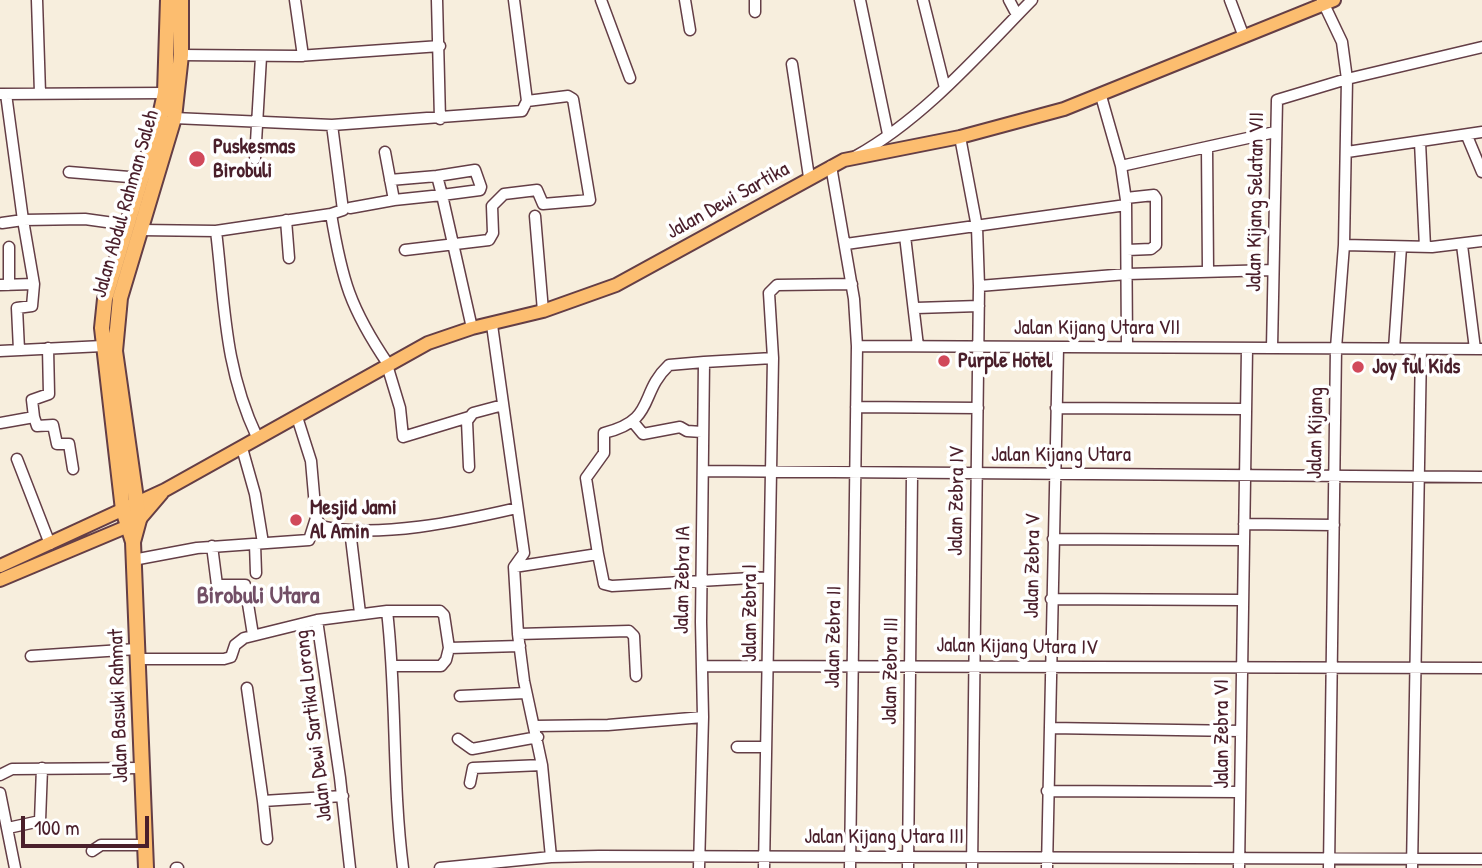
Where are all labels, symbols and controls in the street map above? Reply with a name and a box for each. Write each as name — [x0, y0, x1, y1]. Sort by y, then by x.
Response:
street label: Jalan Abdul Rahman Saleh — [87, 107, 165, 301]
street label: Jalan Kijang Selatan VII — [1242, 112, 1270, 292]
place label: Puskesmas Birobuli — [213, 134, 295, 184]
marker: Puskesmas Birobuli — [187, 149, 207, 169]
street label: Jalan Dewi Sartika — [662, 157, 794, 245]
street label: Jalan Kijang Utara VII — [1014, 315, 1180, 341]
place label: Purple Hotel — [958, 348, 1052, 374]
marker: Purple Hotel — [936, 353, 952, 369]
place label: Joy ful Kids — [1372, 354, 1460, 380]
marker: Joy ful Kids — [1350, 359, 1366, 375]
street label: Jalan Kijang — [1303, 387, 1329, 479]
street label: Jalan Kijang Utara — [991, 442, 1131, 468]
street label: Jalan Zebra IV — [943, 446, 971, 556]
place label: Mesjid Jami Al Amin — [310, 495, 397, 545]
marker: Mesjid Jami Al Amin — [288, 512, 304, 528]
street label: Jalan Zebra V — [1019, 513, 1047, 619]
street label: Jalan Zebra IA — [669, 526, 697, 634]
street label: Jalan Zebra I — [737, 564, 763, 662]
district label: Birobuli Utara — [197, 583, 319, 611]
street label: Jalan Zebra II — [821, 585, 847, 689]
street label: Jalan Zebra III — [877, 617, 905, 725]
street label: Jalan Basuki Rahmat — [104, 629, 134, 783]
street label: Jalan Dewi Sartika Lorong — [290, 629, 338, 823]
street label: Jalan Kijang Utara IV — [936, 633, 1098, 661]
street label: Jalan Zebra VI — [1209, 679, 1235, 789]
scale bar — [24, 802, 152, 846]
text: 100 m — [34, 813, 80, 842]
street label: Jalan Kijang Utara III — [804, 824, 964, 850]

